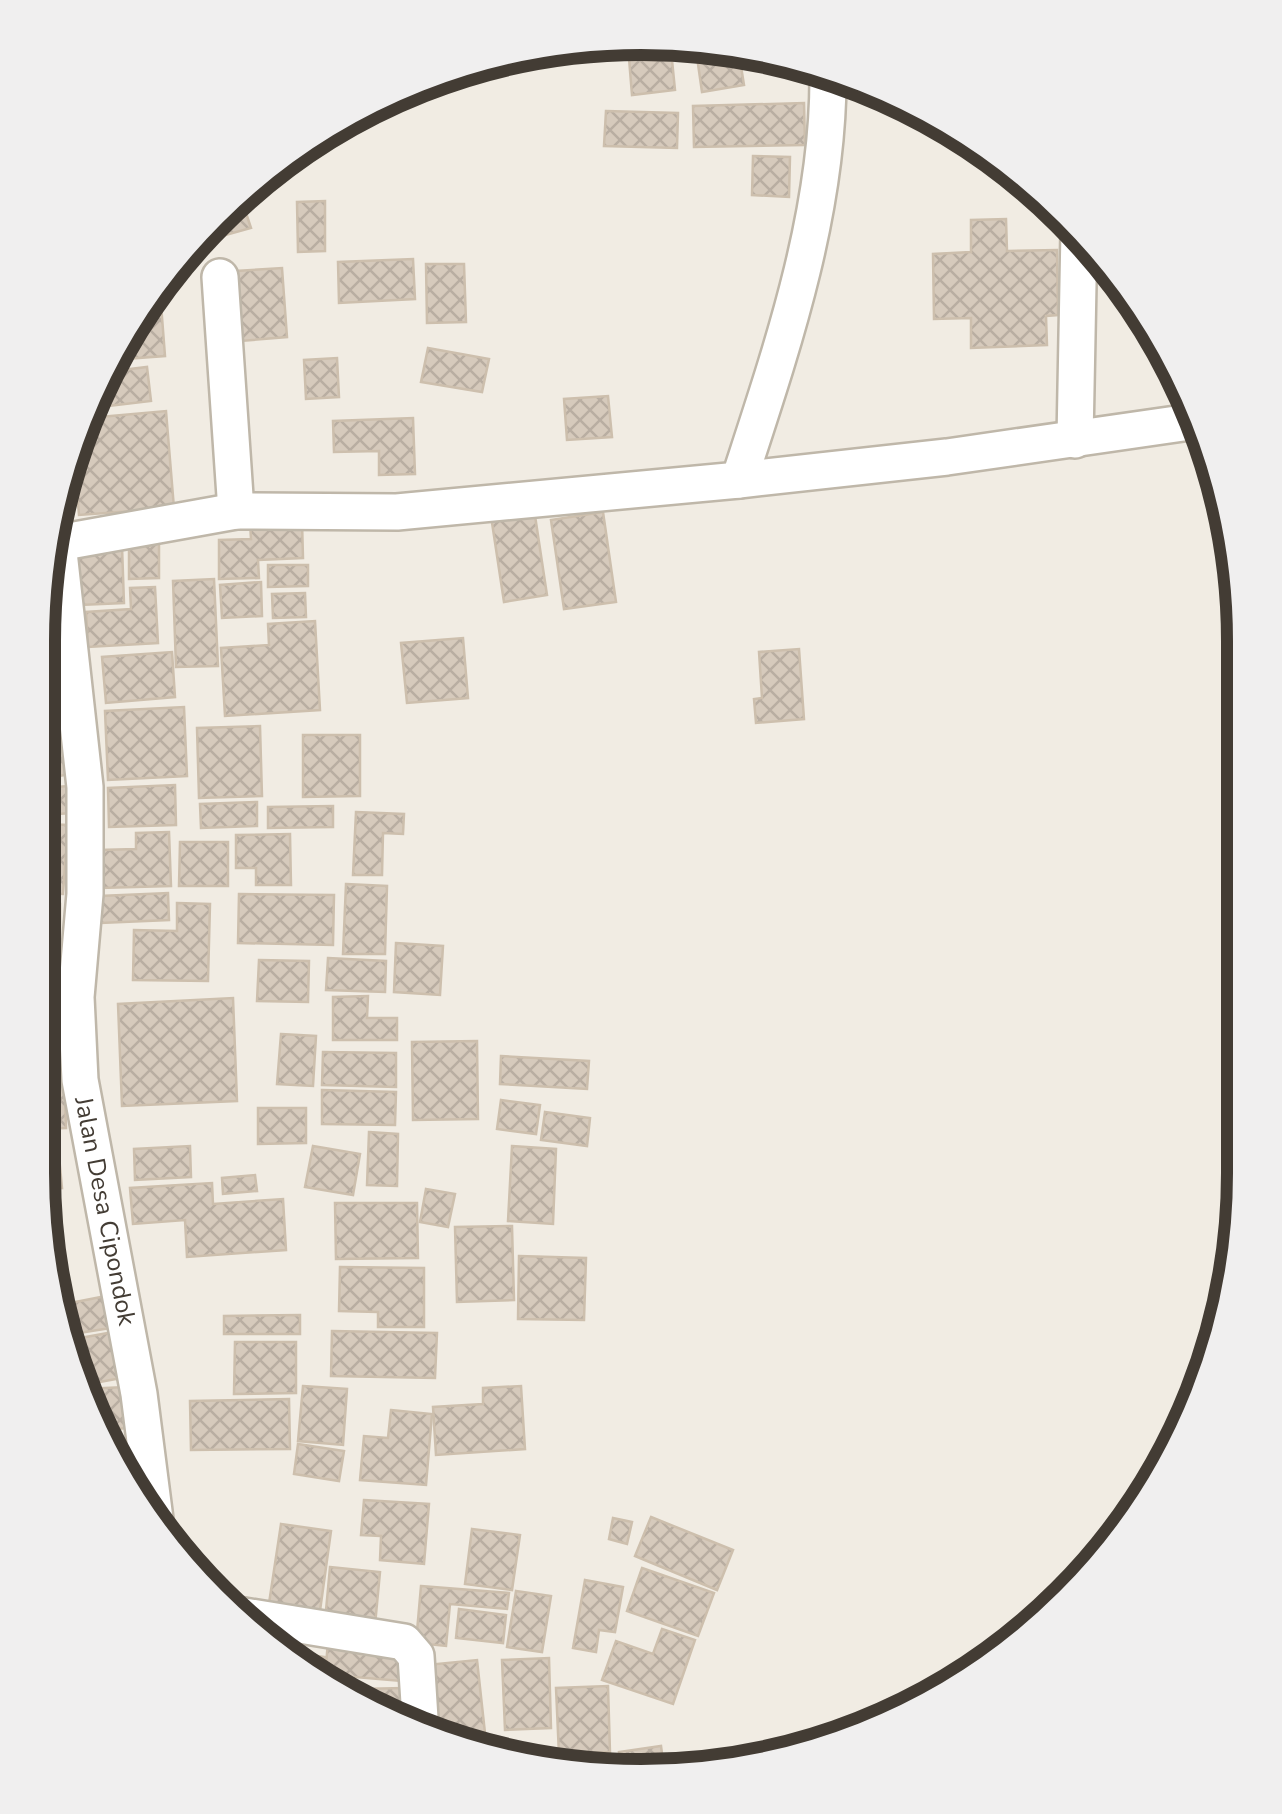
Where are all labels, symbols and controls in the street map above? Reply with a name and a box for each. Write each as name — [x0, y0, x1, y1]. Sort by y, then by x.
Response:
street label: Jalan Desa Cipondok — [66, 1093, 144, 1329]

